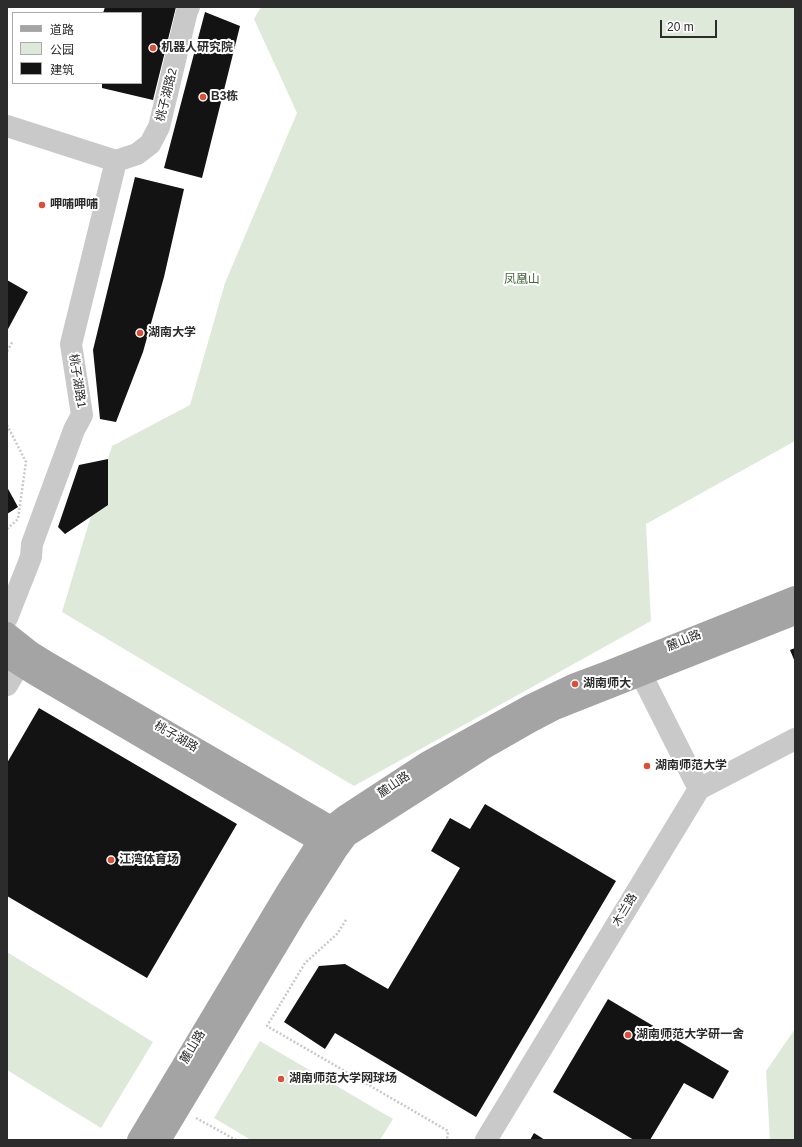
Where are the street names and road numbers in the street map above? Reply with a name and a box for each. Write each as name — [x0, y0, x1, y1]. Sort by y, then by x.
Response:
street label: 桃子湖路2 — [153, 67, 181, 123]
street label: 桃子湖路1 — [66, 353, 88, 409]
street label: 麓山路 — [665, 628, 703, 654]
street label: 桃子湖路 — [152, 719, 200, 755]
street label: 麓山路 — [375, 769, 413, 801]
street label: 木兰路 — [610, 891, 640, 929]
street label: 麓山路 — [178, 1028, 208, 1066]

